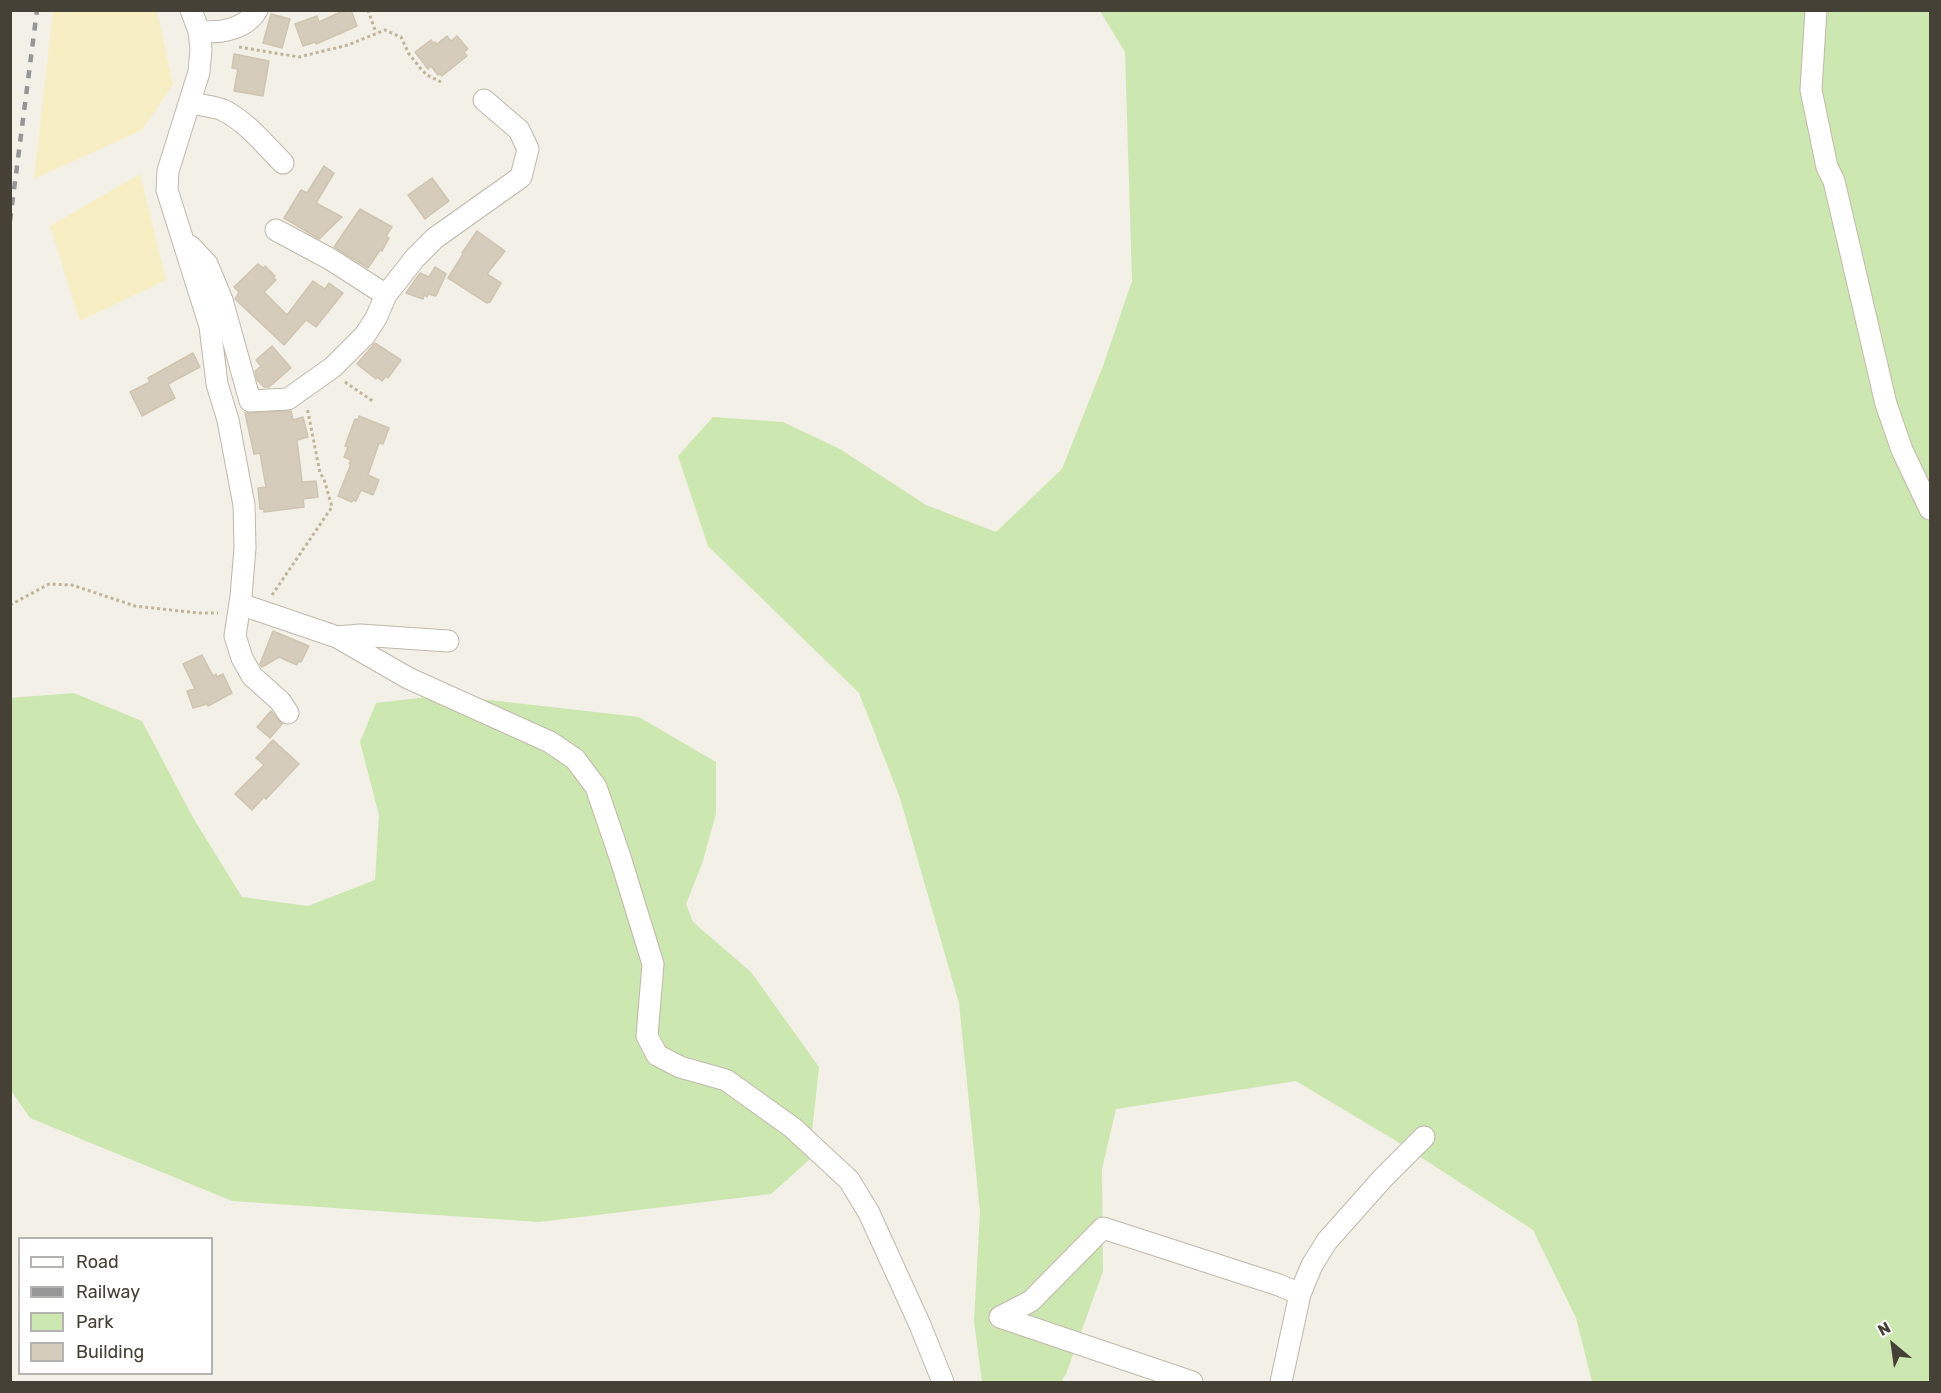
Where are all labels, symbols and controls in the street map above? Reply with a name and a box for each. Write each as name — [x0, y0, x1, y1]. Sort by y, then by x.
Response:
legend — [18, 1237, 213, 1375]
text: Road — [76, 1251, 119, 1273]
text: Railway — [76, 1281, 140, 1303]
text: Park — [76, 1311, 113, 1333]
north arrow — [1863, 1315, 1923, 1375]
text: N — [1874, 1318, 1894, 1340]
text: Building — [76, 1341, 144, 1363]

